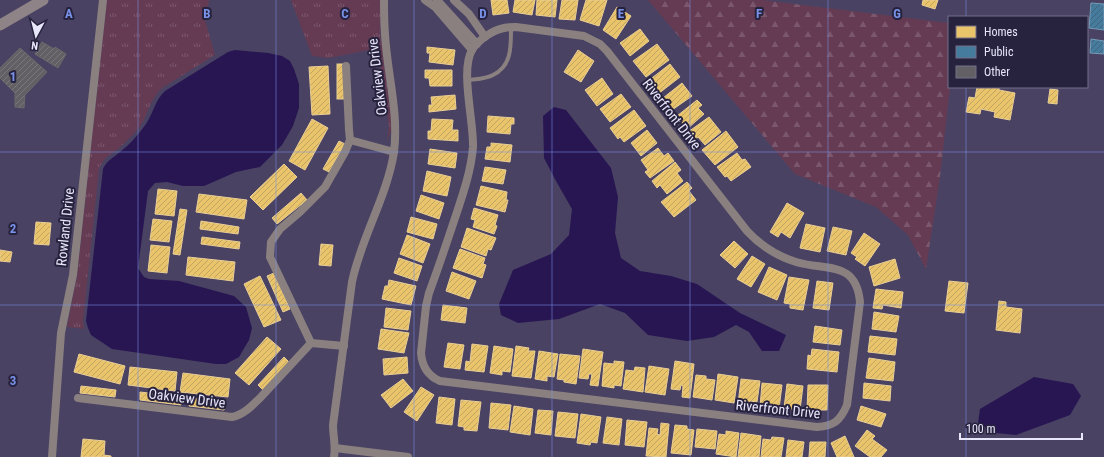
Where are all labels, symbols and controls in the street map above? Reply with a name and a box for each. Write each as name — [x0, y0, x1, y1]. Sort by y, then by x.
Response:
text: A — [65, 6, 73, 21]
text: B — [203, 6, 211, 21]
text: C — [341, 6, 349, 21]
text: D — [479, 6, 487, 21]
text: E — [618, 6, 625, 21]
text: F — [756, 6, 762, 21]
text: G — [893, 6, 901, 21]
north arrow — [16, 16, 56, 56]
legend — [948, 16, 1088, 88]
text: Homes — [984, 25, 1018, 39]
street label: Oakview Drive — [364, 37, 390, 116]
text: N — [30, 39, 39, 52]
text: Public — [984, 45, 1014, 59]
text: Other — [984, 65, 1010, 79]
text: 1 — [10, 69, 16, 84]
street label: Riverfront Drive — [639, 76, 705, 153]
street label: Rowland Drive — [53, 187, 77, 267]
text: 2 — [10, 221, 17, 236]
text: 3 — [10, 373, 16, 388]
street label: Oakview Drive — [148, 385, 227, 411]
street label: Riverfront Drive — [735, 397, 822, 421]
scale bar — [960, 415, 1082, 441]
text: 100 m — [966, 422, 996, 436]

